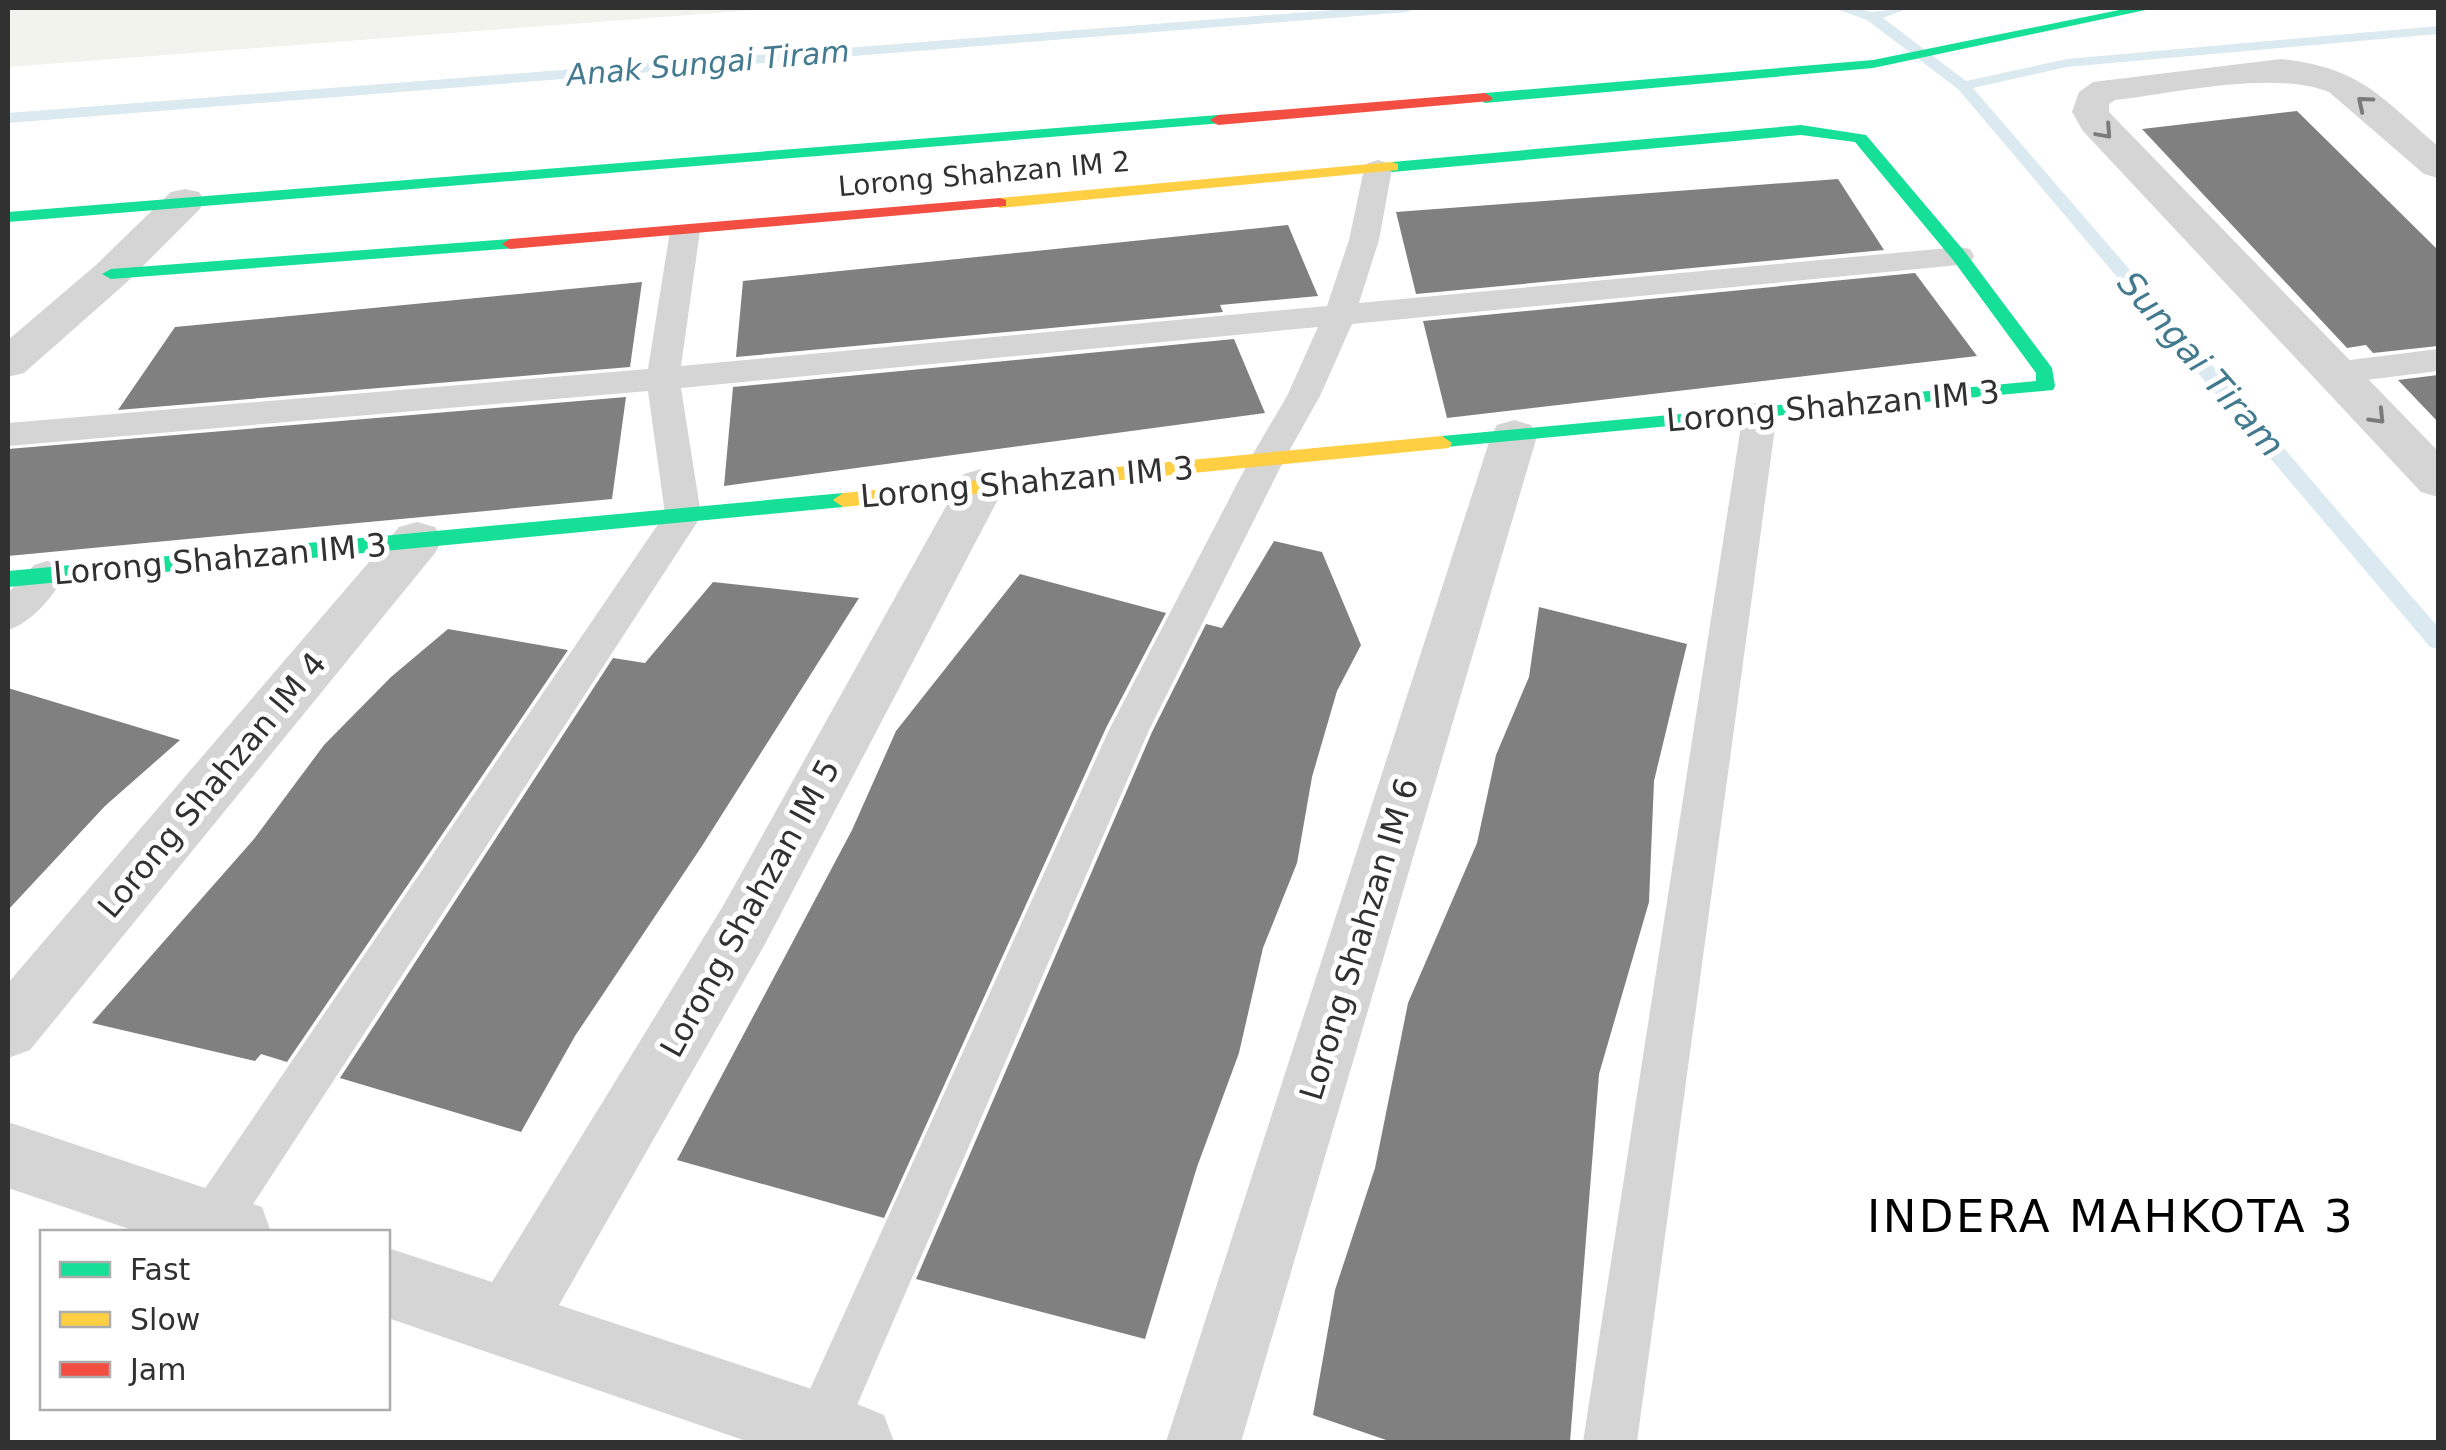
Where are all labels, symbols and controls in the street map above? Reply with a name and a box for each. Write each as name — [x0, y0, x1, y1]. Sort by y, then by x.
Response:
water label: Anak Sungai Tiram — [563, 33, 851, 93]
one-way arrow — [2358, 96, 2376, 114]
one-way arrow — [2093, 120, 2111, 138]
street label: Lorong Shahzan IM 2 — [837, 145, 1131, 203]
water label: Sungai Tiram — [2110, 263, 2292, 465]
street label: Lorong Shahzan IM 3 — [1665, 372, 2001, 440]
one-way arrow — [2366, 406, 2384, 424]
street label: Lorong Shahzan IM 3 — [859, 448, 1195, 516]
street label: Lorong Shahzan IM 3 — [52, 525, 388, 593]
street label: Lorong Shahzan IM 4 — [90, 645, 334, 925]
street label: Lorong Shahzan IM 5 — [652, 752, 848, 1064]
street label: Lorong Shahzan IM 6 — [1292, 773, 1426, 1105]
district label: INDERA MAHKOTA 3 — [1867, 1190, 2355, 1243]
legend — [40, 1230, 390, 1410]
text: Fast — [130, 1252, 191, 1287]
text: Slow — [130, 1302, 200, 1337]
text: Jam — [128, 1352, 186, 1387]

